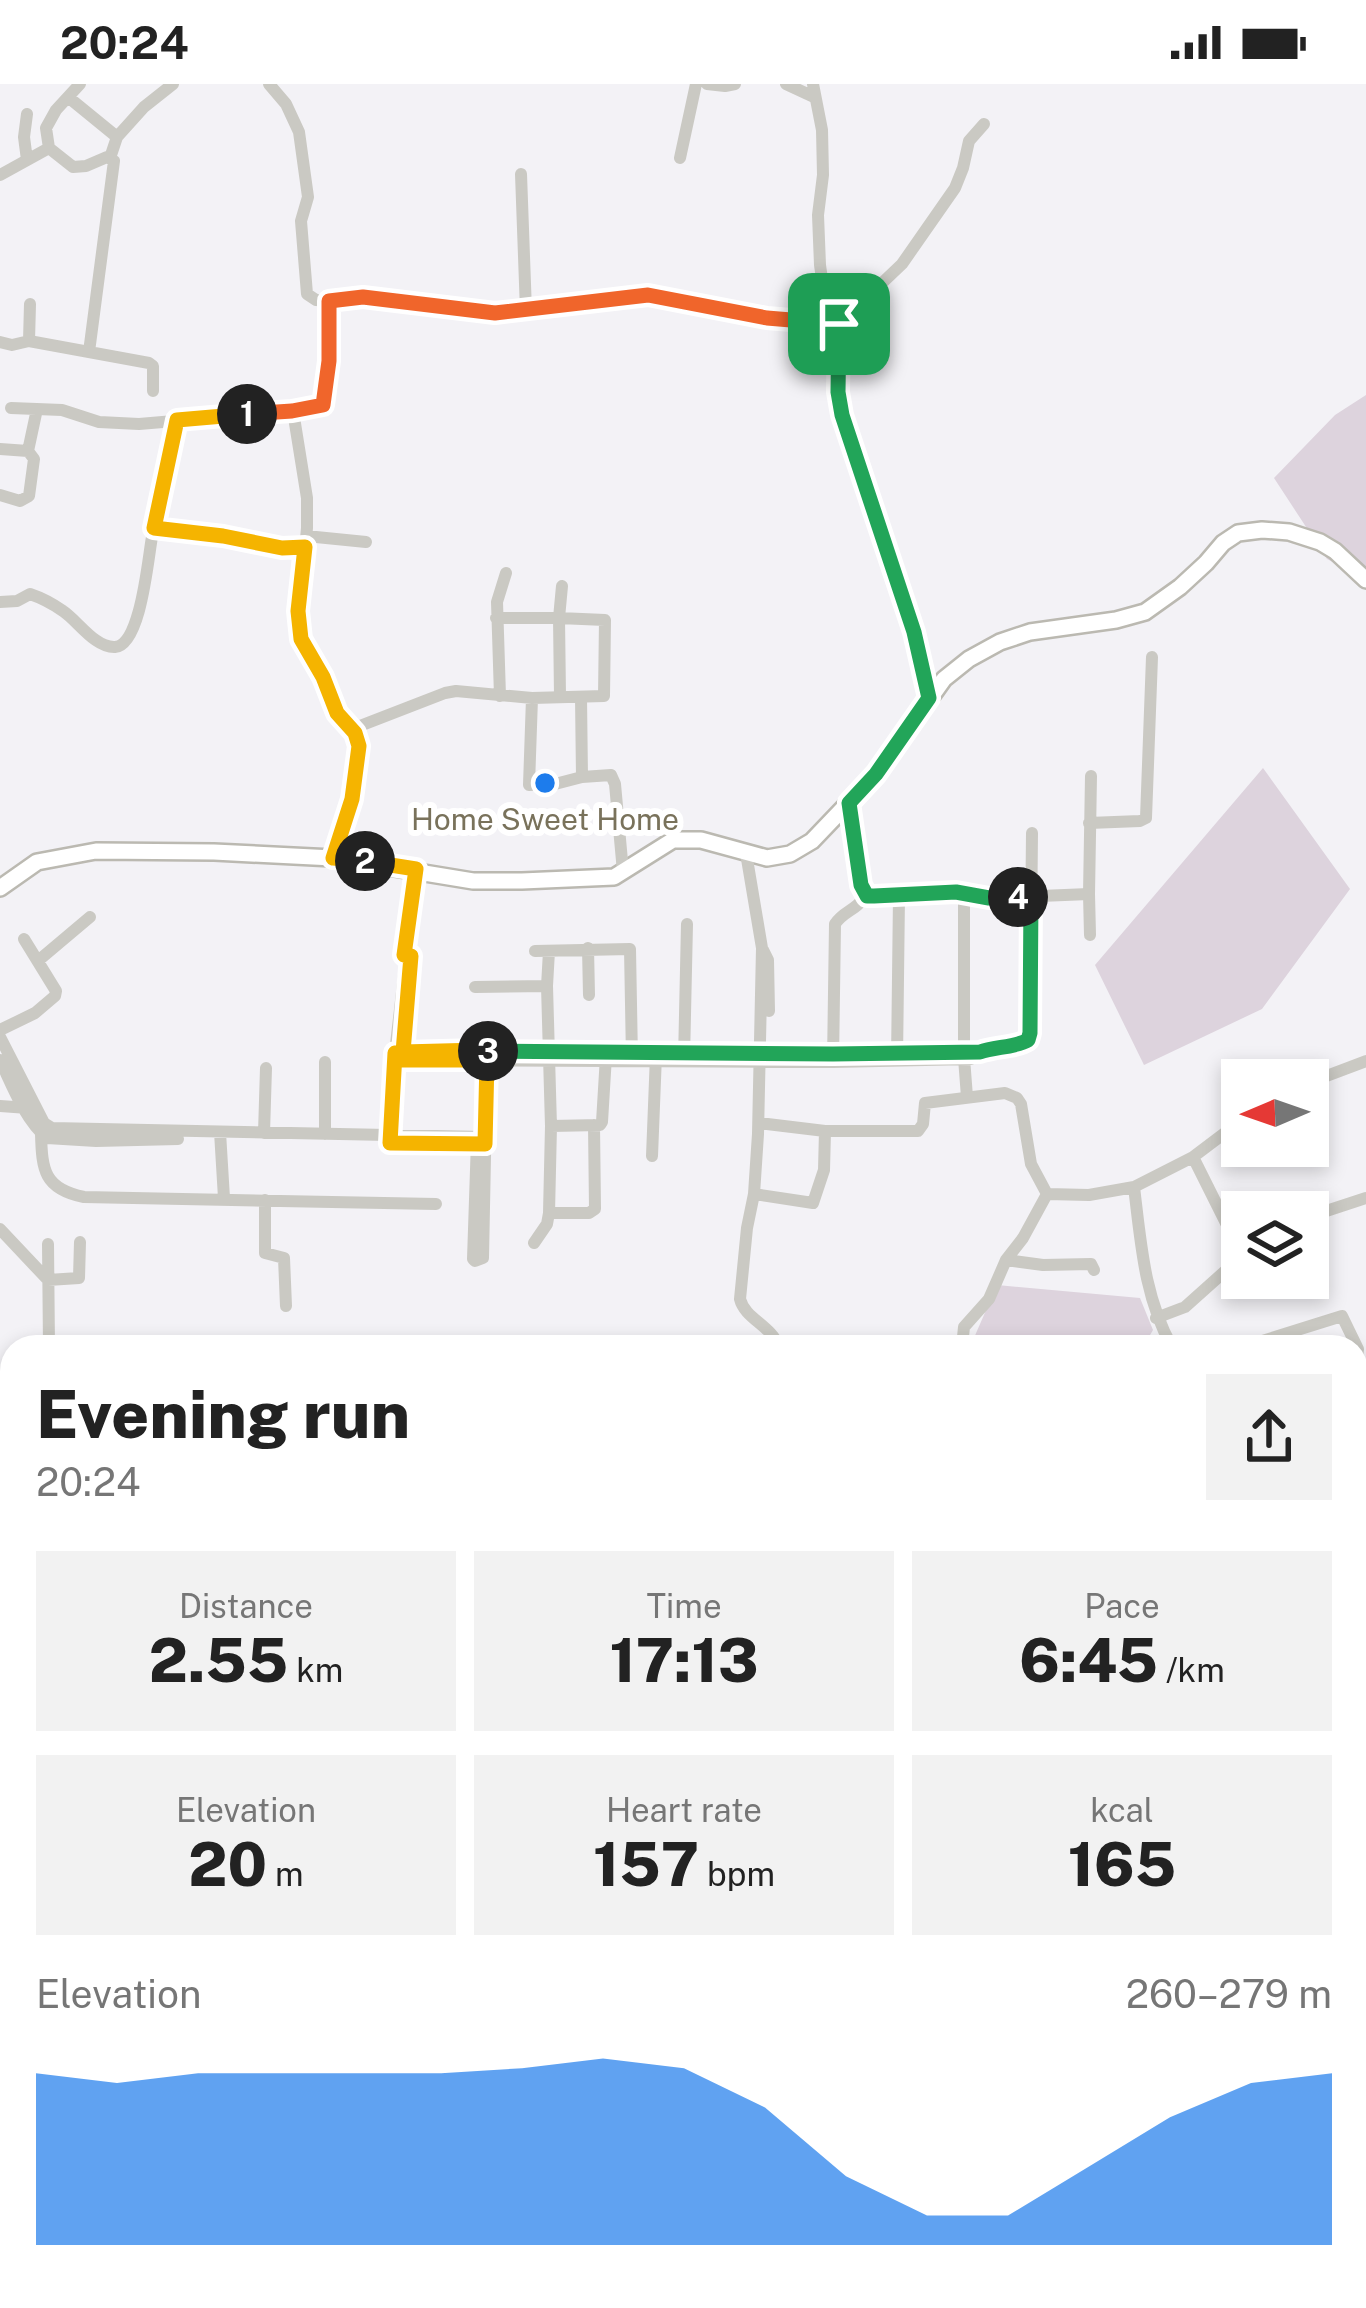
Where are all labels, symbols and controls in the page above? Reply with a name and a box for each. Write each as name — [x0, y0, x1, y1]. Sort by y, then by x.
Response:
text: 20:24 — [60, 16, 189, 69]
pin — [788, 273, 890, 375]
icon: arrive — [806, 291, 872, 357]
pin: 1 — [217, 384, 277, 444]
text: 1 — [240, 395, 254, 433]
marker: Home Sweet Home — [532, 770, 558, 796]
place label: Home Sweet Home — [411, 801, 679, 837]
pin: 2 — [335, 831, 395, 891]
text: 2 — [355, 842, 375, 880]
pin: 4 — [988, 867, 1048, 927]
text: 4 — [1007, 878, 1029, 916]
pin: 3 — [458, 1021, 518, 1081]
text: 3 — [477, 1032, 499, 1070]
north arrow — [1221, 1059, 1329, 1167]
map controls — [1221, 1059, 1329, 1299]
button: layers — [1221, 1191, 1329, 1299]
button: share — [1206, 1374, 1332, 1500]
text: Evening run — [36, 1375, 410, 1453]
text: 20:24 — [36, 1459, 140, 1505]
text: Distance — [179, 1587, 313, 1625]
text: Time — [646, 1587, 722, 1625]
text: Pace — [1084, 1587, 1160, 1625]
text: 2.55 — [149, 1625, 288, 1696]
text: 17:13 — [609, 1625, 759, 1696]
text: 6:45 — [1019, 1625, 1158, 1696]
text: km — [288, 1651, 343, 1689]
text: /km — [1158, 1651, 1225, 1689]
text: Elevation — [176, 1791, 316, 1829]
text: Heart rate — [606, 1791, 762, 1829]
text: kcal — [1090, 1791, 1154, 1829]
text: 20 — [188, 1829, 267, 1900]
text: 157 — [593, 1829, 699, 1900]
text: 165 — [1068, 1829, 1176, 1900]
text: m — [267, 1855, 304, 1893]
text: bpm — [699, 1855, 775, 1893]
text: Elevation — [36, 1971, 202, 2017]
text: 260–279 m — [1126, 1971, 1332, 2017]

